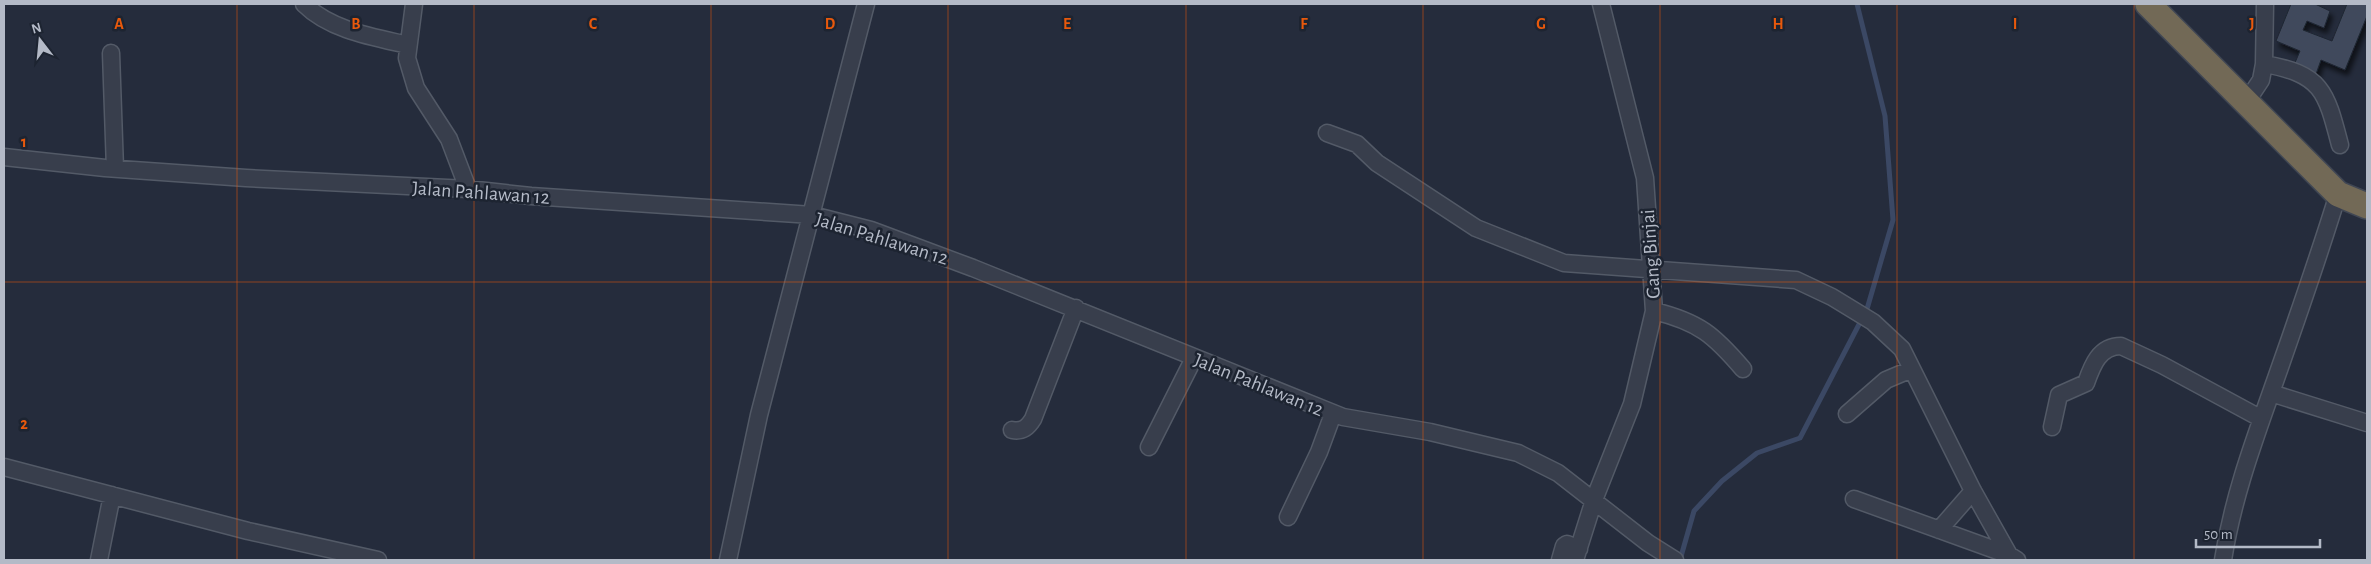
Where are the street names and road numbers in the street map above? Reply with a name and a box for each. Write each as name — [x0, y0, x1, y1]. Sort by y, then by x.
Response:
street label: Jalan Pahlawan 12 — [411, 178, 550, 208]
street label: Jalan Pahlawan 12 — [813, 209, 951, 269]
street label: Gang Binjai — [1638, 209, 1664, 299]
street label: Jalan Pahlawan 12 — [1191, 350, 1326, 420]

